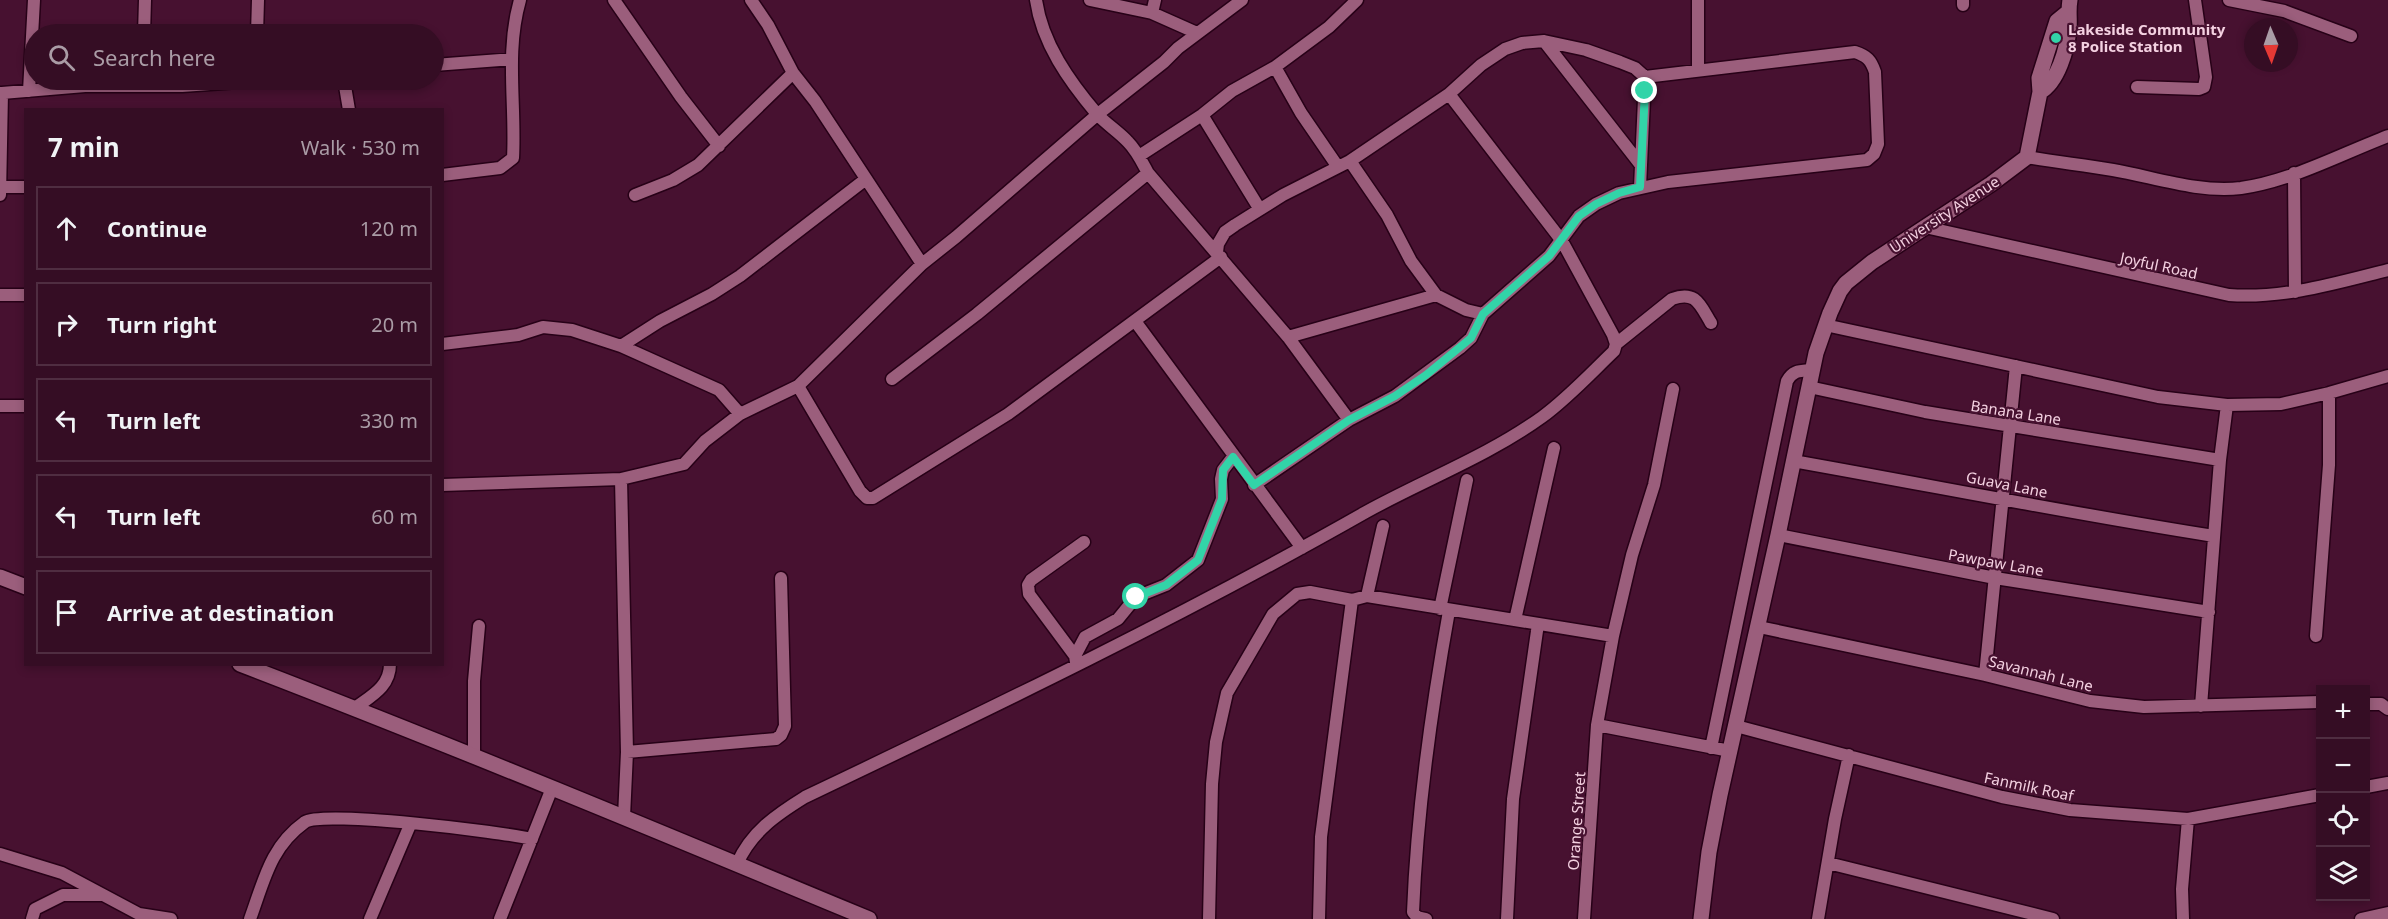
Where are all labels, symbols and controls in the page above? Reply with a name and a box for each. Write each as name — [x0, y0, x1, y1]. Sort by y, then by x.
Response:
north arrow — [2244, 18, 2298, 72]
place label: Lakeside Community 8 Police Station — [2068, 19, 2226, 56]
search box — [24, 24, 444, 90]
marker: Lakeside Community 8 Police Station — [2049, 31, 2063, 45]
icon: search — [45, 41, 78, 74]
text: Search here — [93, 42, 215, 72]
route end — [1631, 77, 1657, 103]
text: 7 min — [48, 129, 120, 165]
text: Walk · 530 m — [301, 134, 420, 161]
street label: University Avenue — [1885, 171, 2003, 257]
icon: ahead — [50, 212, 83, 245]
text: Continue — [107, 213, 207, 243]
text: 120 m — [360, 215, 418, 242]
street label: Joyful Road — [2116, 247, 2200, 283]
icon: right — [50, 308, 83, 341]
text: Turn right — [107, 309, 217, 339]
text: 20 m — [371, 311, 418, 338]
street label: Banana Lane — [1969, 395, 2063, 429]
icon: left — [50, 404, 83, 437]
text: Turn left — [107, 405, 201, 435]
text: 330 m — [360, 407, 418, 434]
street label: Guava Lane — [1965, 466, 2049, 502]
icon: left — [50, 500, 83, 533]
text: Turn left — [107, 501, 201, 531]
text: 60 m — [371, 503, 418, 530]
street label: Pawpaw Lane — [1947, 544, 2045, 580]
route start — [1122, 583, 1148, 609]
icon: arrive — [50, 596, 83, 629]
text: Arrive at destination — [107, 597, 334, 627]
street label: Savannah Lane — [1987, 650, 2095, 696]
map controls — [2316, 685, 2370, 901]
button: + — [2316, 685, 2370, 739]
button: − — [2316, 739, 2370, 793]
street label: Fanmilk Roaf — [1982, 767, 2076, 805]
street label: Orange Street — [1563, 770, 1589, 871]
button: locate — [2316, 793, 2370, 847]
button: layers — [2316, 847, 2370, 901]

